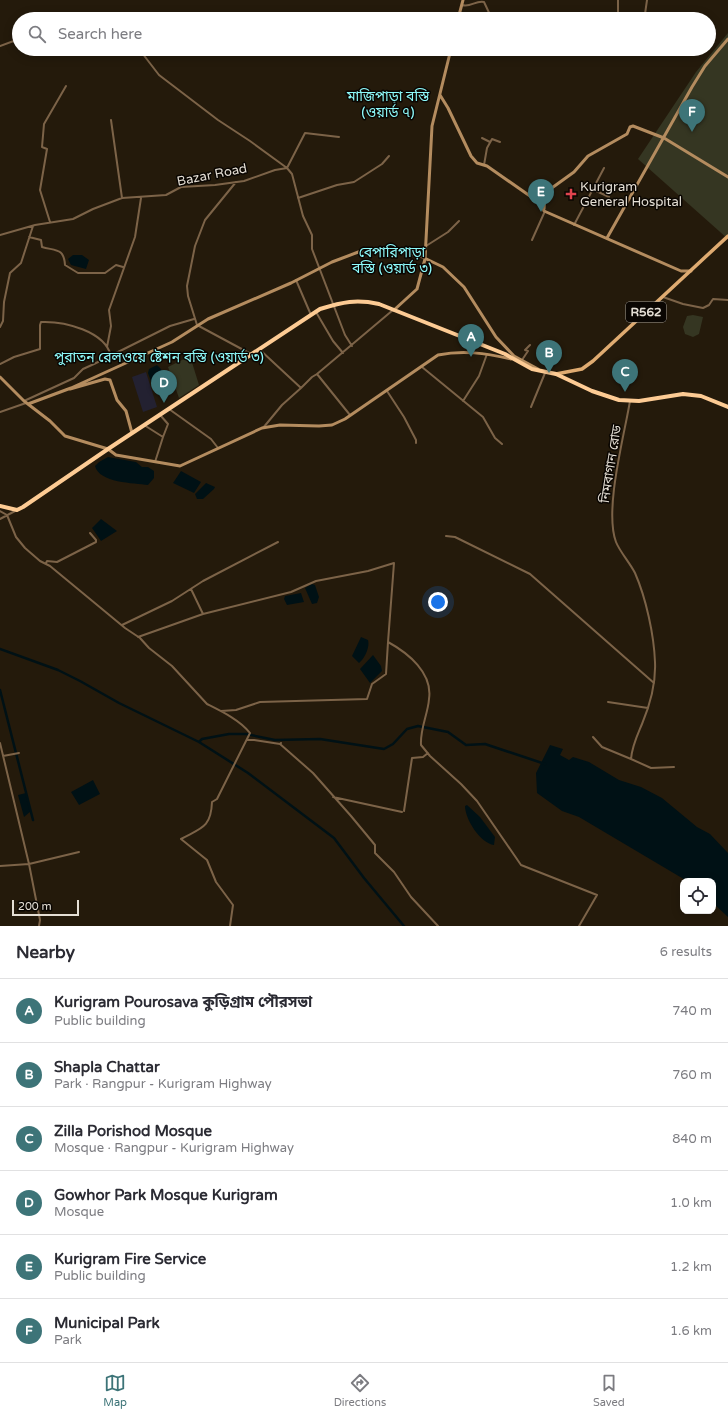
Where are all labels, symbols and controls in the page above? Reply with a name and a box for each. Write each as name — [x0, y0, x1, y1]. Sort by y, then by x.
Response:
search box — [12, 12, 716, 56]
icon: search — [26, 23, 48, 45]
text: Search here — [58, 25, 142, 43]
district label: মাজিপাড়া বস্তি (ওয়ার্ড ৭) — [346, 88, 430, 121]
pin: F — [679, 99, 705, 132]
street label: Bazar Road — [176, 160, 248, 190]
pin: E — [528, 179, 554, 212]
place label: Kurigram General Hospital — [580, 179, 682, 210]
marker: Kurigram General Hospital — [565, 188, 577, 200]
district label: বেপারিপাড়া বস্তি (ওয়ার্ড ৩) — [351, 244, 432, 277]
road number: R562 — [626, 302, 666, 322]
pin: A — [458, 324, 484, 357]
pin: B — [536, 340, 562, 373]
district label: পুরাতন রেলওয়ে ষ্টেশন বস্তি (ওয়ার্ড ৩) — [54, 348, 264, 366]
pin: C — [612, 359, 638, 392]
pin: D — [151, 370, 177, 403]
street label: নিমবাগান রোড — [597, 423, 625, 505]
your location — [428, 592, 448, 612]
map controls — [680, 878, 716, 914]
button: locate — [680, 878, 716, 914]
scale bar — [12, 898, 79, 917]
text: 200 m — [18, 900, 52, 913]
text: Nearby — [16, 942, 75, 963]
text: 6 results — [660, 944, 712, 960]
text: Kurigram Pourosava কুড়িগ্রাম পৌরসভা — [54, 993, 312, 1011]
text: A — [24, 1003, 34, 1019]
text: 740 m — [672, 1003, 712, 1019]
text: Public building — [54, 1013, 146, 1029]
text: Shapla Chattar — [54, 1058, 160, 1076]
text: B — [24, 1067, 34, 1083]
text: 760 m — [672, 1067, 712, 1083]
text: Park · Rangpur - Kurigram Highway — [54, 1076, 272, 1092]
text: Zilla Porishod Mosque — [54, 1122, 212, 1140]
text: C — [24, 1131, 34, 1147]
text: 840 m — [672, 1131, 712, 1147]
text: Mosque · Rangpur - Kurigram Highway — [54, 1140, 294, 1156]
text: Gowhor Park Mosque Kurigram — [54, 1186, 278, 1204]
text: D — [24, 1195, 34, 1211]
text: 1.0 km — [670, 1195, 712, 1211]
text: Mosque — [54, 1204, 104, 1220]
text: Kurigram Fire Service — [54, 1250, 206, 1268]
text: E — [25, 1259, 33, 1275]
text: 1.2 km — [670, 1259, 712, 1275]
text: Public building — [54, 1268, 146, 1284]
text: Municipal Park — [54, 1314, 160, 1332]
text: F — [25, 1323, 33, 1339]
text: 1.6 km — [670, 1323, 712, 1339]
text: Park — [54, 1332, 82, 1348]
tab: Map — [103, 1372, 127, 1409]
tab: Directions — [334, 1372, 386, 1409]
tab: Saved — [593, 1372, 625, 1409]

